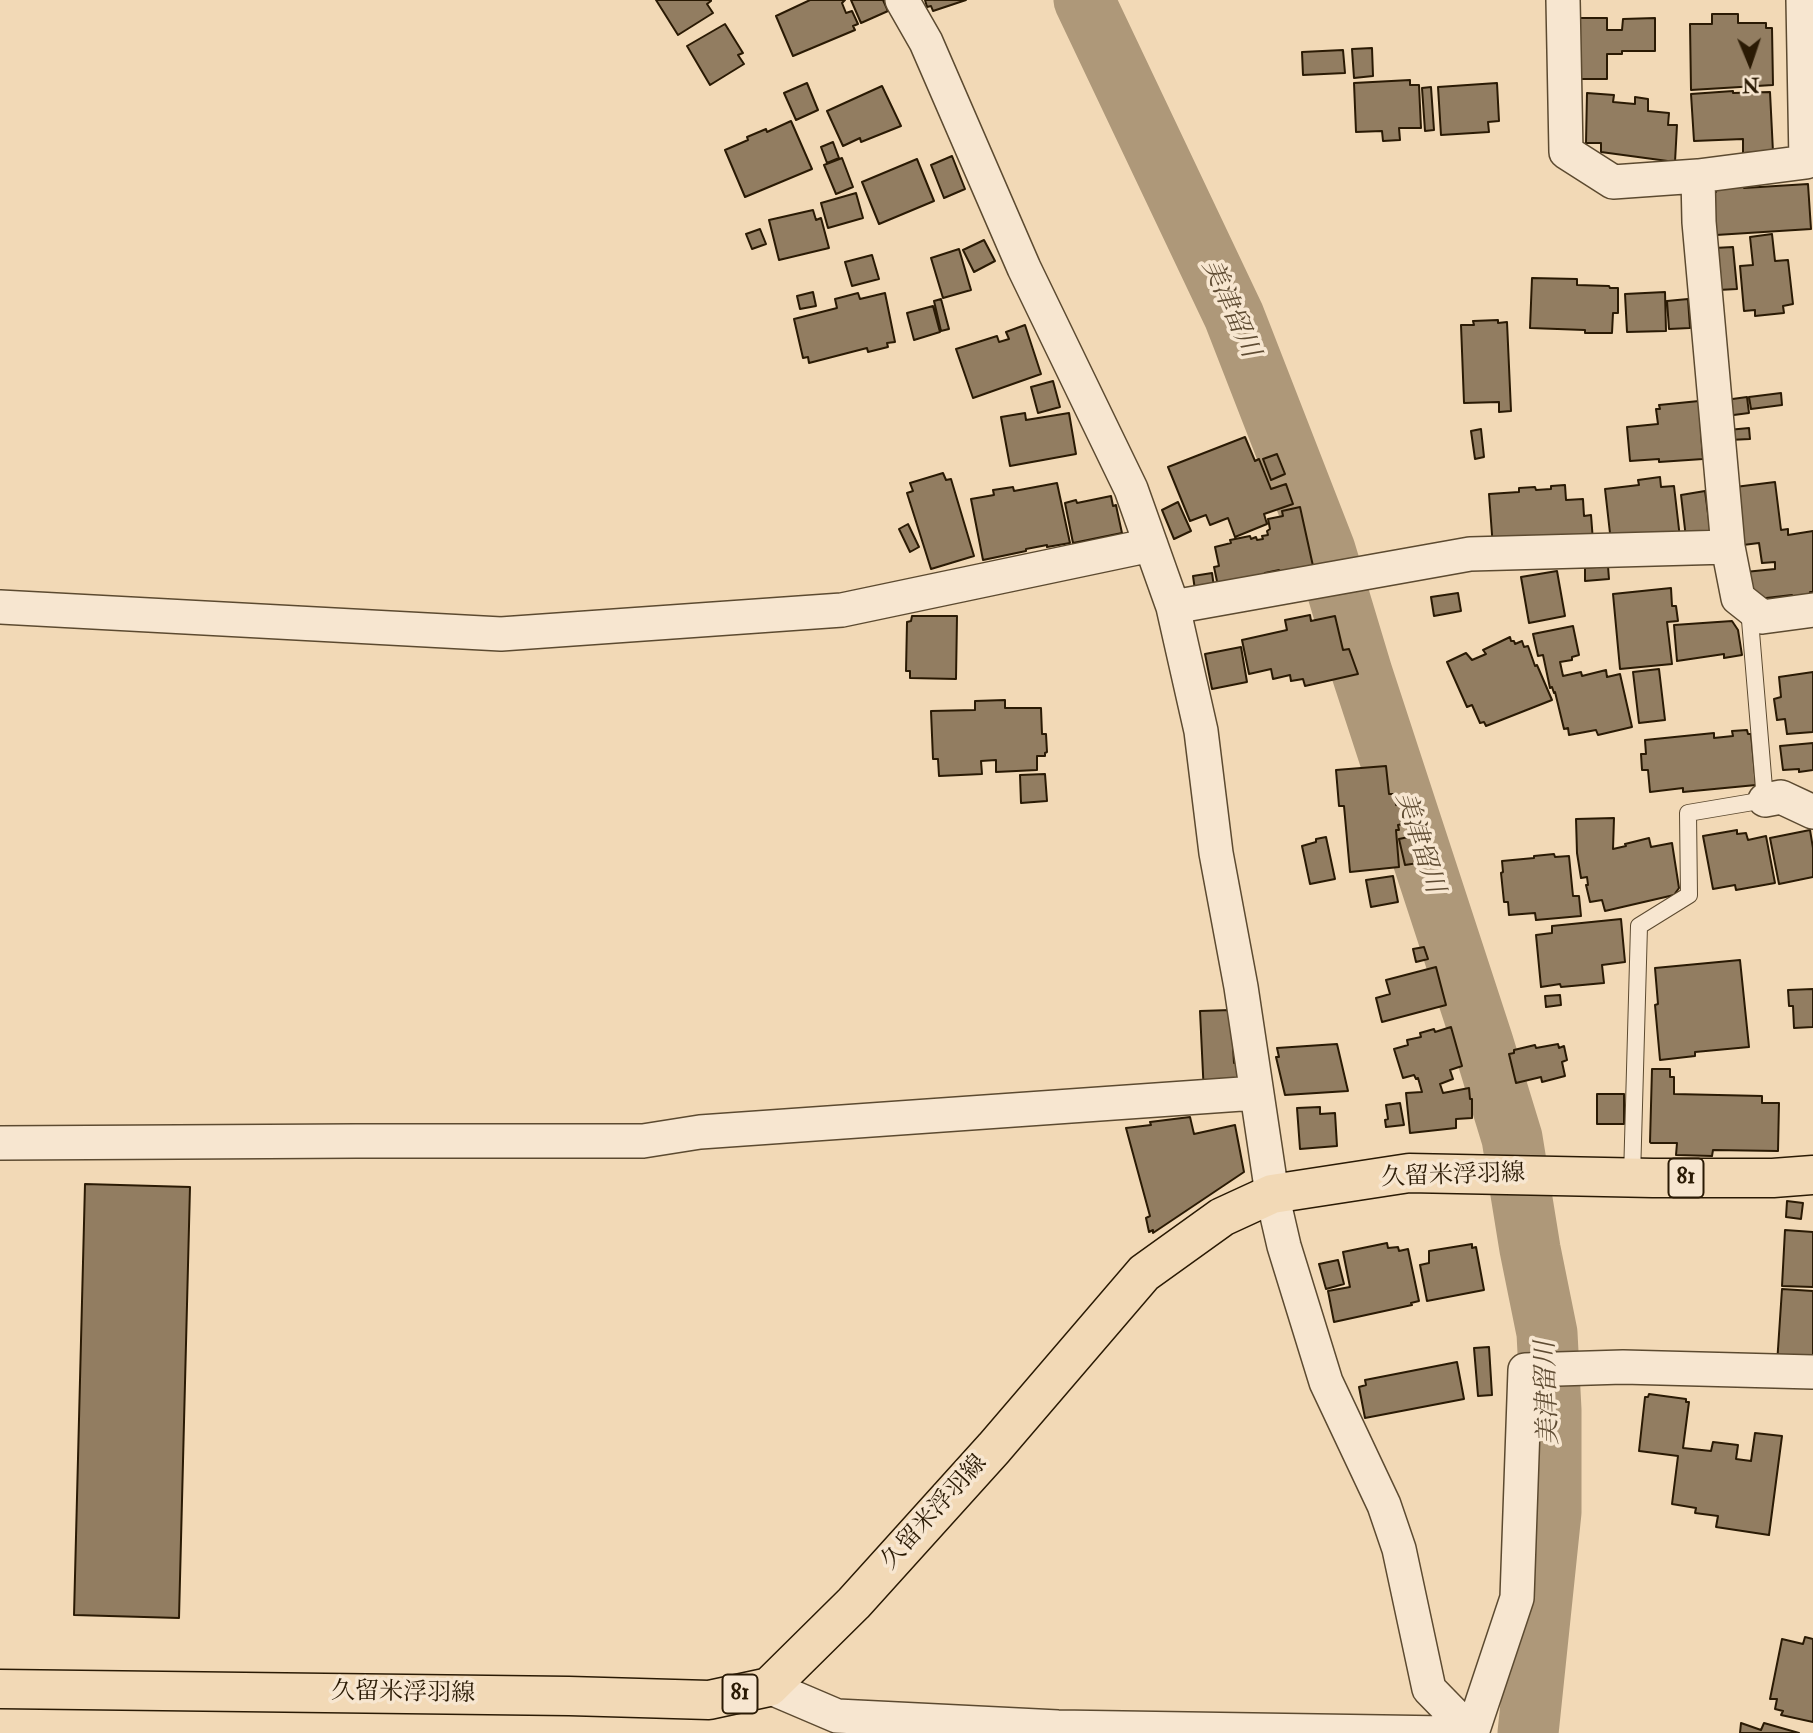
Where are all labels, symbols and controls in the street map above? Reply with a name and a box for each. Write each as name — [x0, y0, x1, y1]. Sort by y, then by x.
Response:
north arrow — [1715, 28, 1785, 98]
text: N — [1742, 72, 1760, 96]
water label: 美津留川 — [1194, 255, 1264, 363]
water label: 美津留川 — [1387, 789, 1449, 897]
road number: 81 — [1668, 1158, 1704, 1198]
street label: 久留米浮羽線 — [1381, 1160, 1525, 1194]
water label: 美津留川 — [1532, 1340, 1566, 1446]
street label: 久留米浮羽線 — [876, 1450, 994, 1576]
road number: 81 — [722, 1674, 758, 1714]
street label: 久留米浮羽線 — [331, 1678, 475, 1710]

